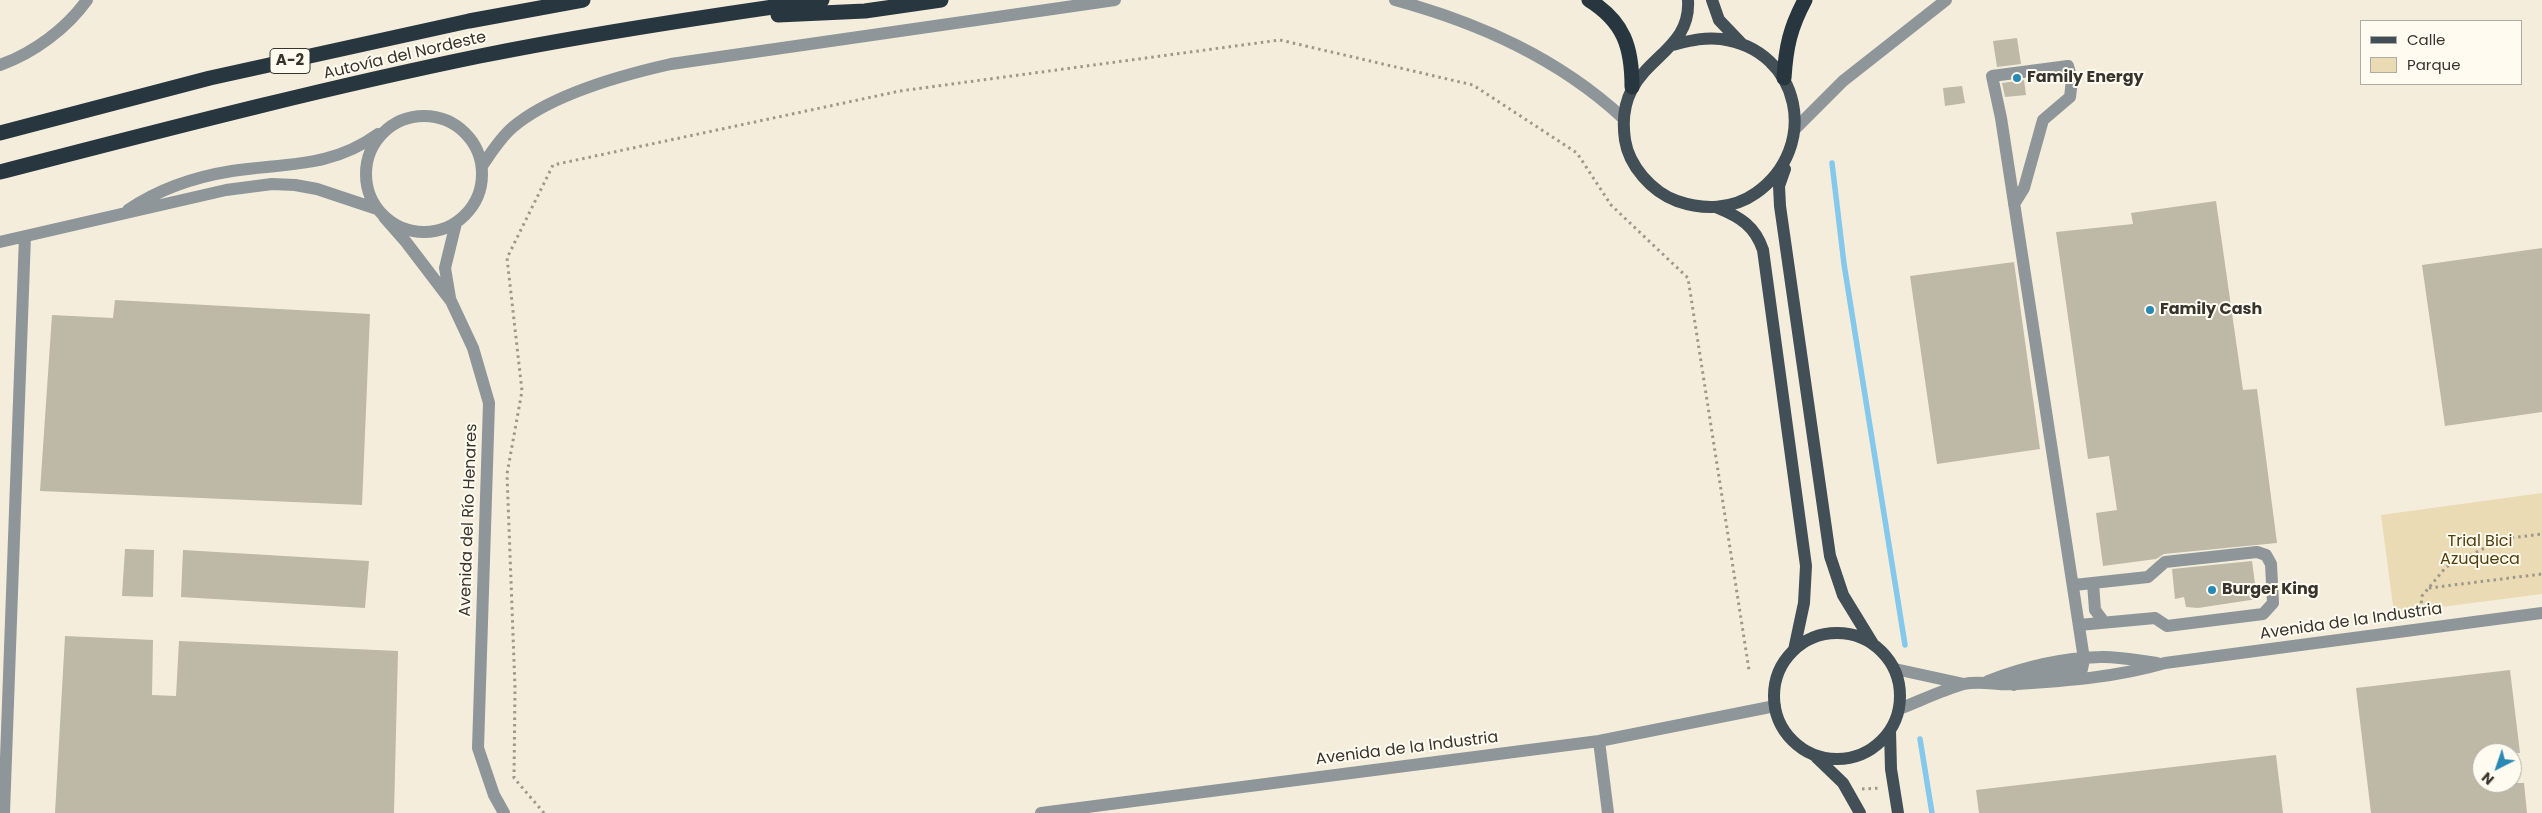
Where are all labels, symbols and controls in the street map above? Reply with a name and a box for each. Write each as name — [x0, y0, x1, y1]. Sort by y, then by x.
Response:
legend — [2360, 20, 2522, 85]
street label: Autovía del Nordeste — [322, 28, 488, 84]
text: Calle — [2407, 29, 2445, 50]
road number: A-2 — [270, 48, 310, 74]
text: Parque — [2407, 54, 2460, 75]
place label: Family Energy — [2027, 68, 2144, 88]
marker: Family Energy — [2011, 72, 2023, 84]
place label: Family Cash — [2160, 300, 2262, 320]
marker: Family Cash — [2144, 304, 2156, 316]
street label: Avenida del Río Henares — [456, 423, 482, 617]
park label: Trial Bici Azuqueca — [2440, 532, 2520, 570]
place label: Burger King — [2222, 580, 2319, 600]
marker: Burger King — [2206, 584, 2218, 596]
street label: Avenida de la Industria — [2259, 600, 2443, 644]
street label: Avenida de la Industria — [1315, 728, 1499, 770]
north arrow — [2472, 743, 2522, 793]
text: N — [2477, 768, 2498, 790]

